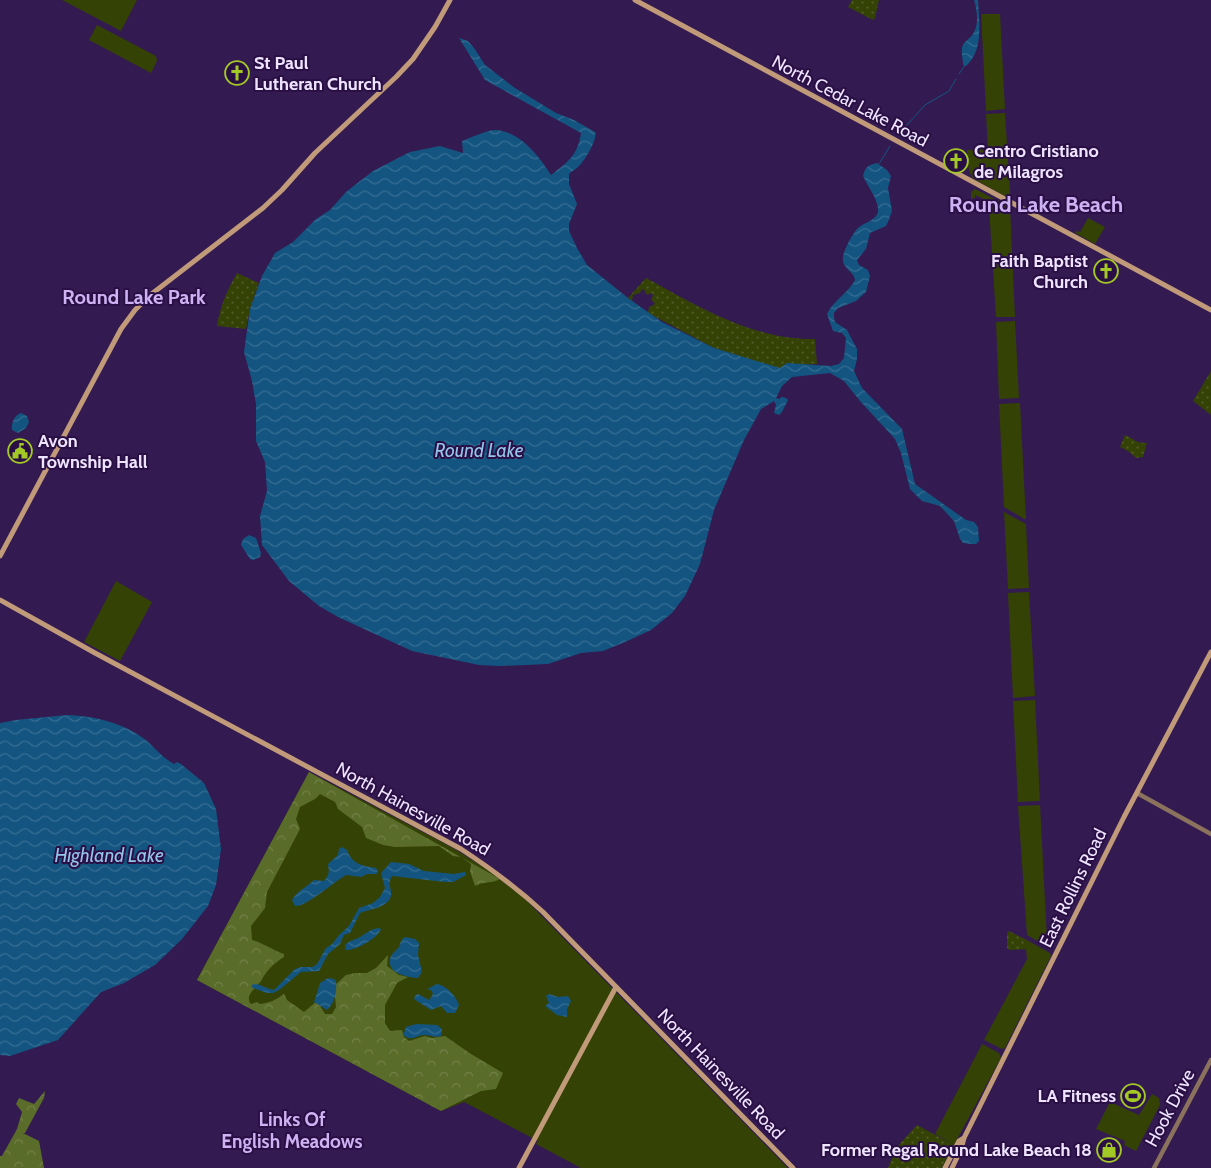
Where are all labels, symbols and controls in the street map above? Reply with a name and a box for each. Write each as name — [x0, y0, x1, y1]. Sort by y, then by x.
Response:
street label: North Cedar Lake Road — [768, 50, 932, 152]
place label: St Paul Lutheran Church — [254, 52, 382, 95]
church icon: St Paul Lutheran Church — [224, 60, 250, 86]
place label: Centro Cristiano de Milagros — [974, 140, 1099, 183]
church icon: Centro Cristiano de Milagros — [943, 148, 969, 174]
district label: Round Lake Beach — [949, 191, 1123, 218]
place label: Faith Baptist Church — [991, 250, 1088, 293]
church icon: Faith Baptist Church — [1093, 258, 1119, 284]
district label: Round Lake Park — [62, 285, 206, 309]
place label: Avon Township Hall — [38, 430, 148, 473]
public building icon: Avon Township Hall — [7, 438, 33, 464]
water label: Round Lake — [435, 439, 524, 462]
street label: North Hainesville Road — [332, 757, 494, 861]
street label: East Rollins Road — [1035, 825, 1111, 951]
water label: Highland Lake — [54, 844, 164, 867]
street label: North Hainesville Road — [653, 1004, 789, 1144]
street label: Hook Drive — [1140, 1065, 1200, 1151]
sports icon: LA Fitness — [1120, 1083, 1146, 1109]
place label: LA Fitness — [1037, 1085, 1116, 1107]
district label: Links Of English Meadows — [221, 1108, 363, 1153]
shop icon: Former Regal Round Lake Beach 18 — [1096, 1137, 1122, 1163]
place label: Former Regal Round Lake Beach 18 — [821, 1139, 1092, 1161]

